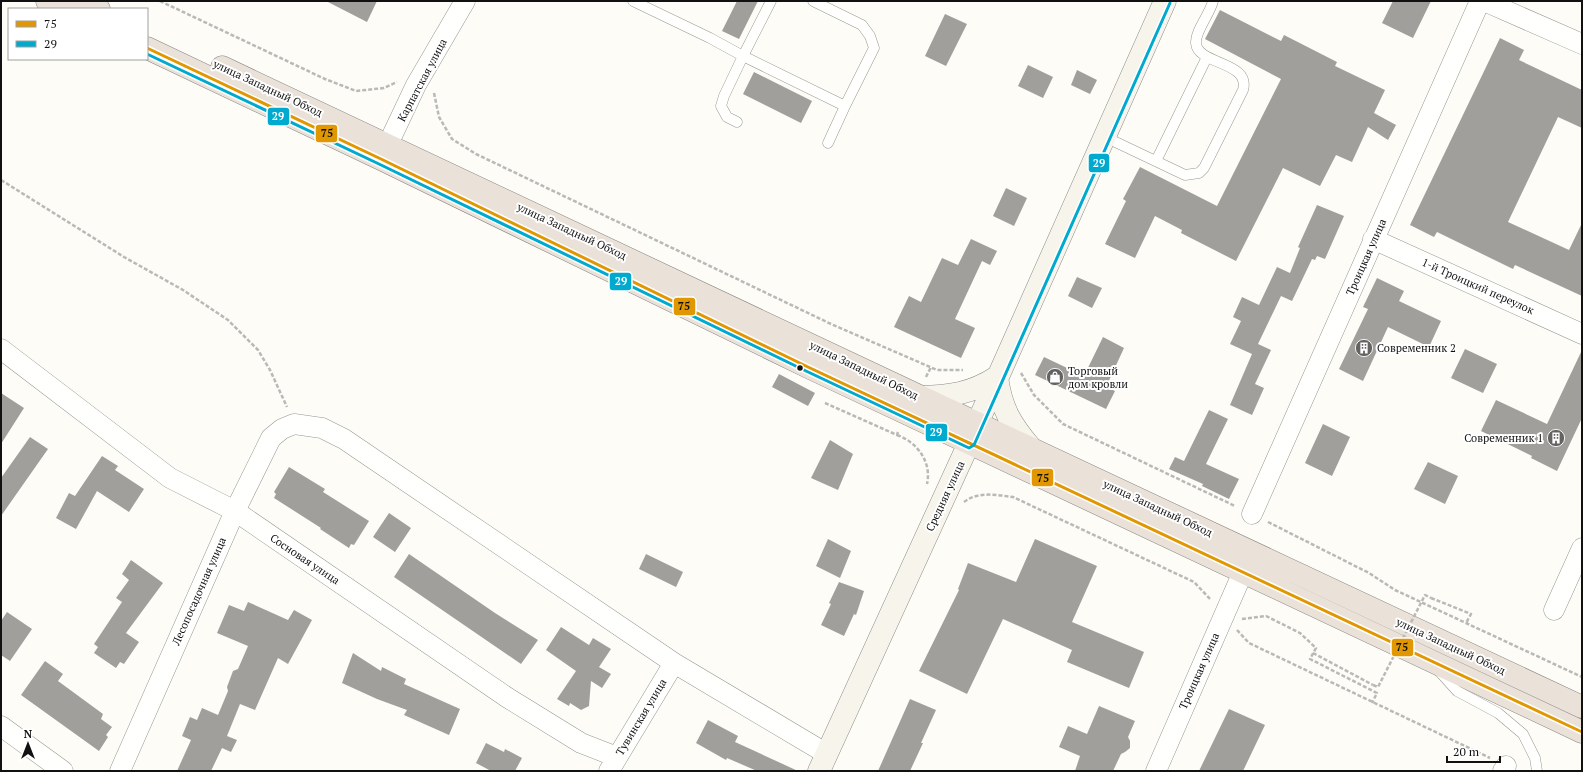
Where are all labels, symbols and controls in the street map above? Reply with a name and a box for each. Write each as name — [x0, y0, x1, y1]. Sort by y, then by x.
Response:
legend — [8, 8, 148, 60]
text: 75 — [44, 16, 57, 31]
text: 29 — [44, 36, 57, 51]
street label: Карпатская улица — [394, 36, 450, 124]
street label: улица Западный Обход — [210, 56, 325, 120]
line badge: 29 — [267, 107, 290, 126]
text: 29 — [272, 109, 284, 123]
line badge: 75 — [315, 124, 338, 143]
text: 75 — [321, 126, 333, 140]
line badge: 29 — [1088, 153, 1110, 173]
text: 29 — [1093, 156, 1105, 170]
street label: улица Западный Обход — [514, 199, 629, 263]
street label: Троицкая улица — [1343, 216, 1389, 298]
street label: 1-й Троицкий переулок — [1420, 255, 1536, 317]
line badge: 29 — [609, 272, 632, 291]
text: 29 — [615, 274, 627, 288]
line badge: 75 — [673, 297, 696, 316]
text: 75 — [678, 299, 690, 313]
street label: улица Западный Обход — [806, 337, 921, 402]
building icon: Современник 2 — [1354, 338, 1374, 358]
place label: Современник 2 — [1377, 341, 1456, 355]
unlabelled marker — [795, 363, 805, 373]
place label: Торговый дом кровли — [1068, 364, 1128, 391]
shop icon: Торговый дом кровли — [1045, 367, 1065, 387]
line badge: 29 — [925, 423, 948, 442]
text: 29 — [930, 425, 942, 439]
building icon: Современник 1 — [1546, 428, 1566, 448]
place label: Современник 1 — [1464, 431, 1543, 445]
street label: Средняя улица — [923, 458, 968, 534]
line badge: 75 — [1031, 468, 1054, 487]
text: 75 — [1037, 471, 1049, 485]
street label: улица Западный Обход — [1100, 476, 1215, 540]
street label: Сосновая улица — [267, 531, 343, 588]
street label: Лесопосадочная улица — [168, 534, 229, 648]
street label: улица Западный Обход — [1393, 614, 1508, 678]
street label: Троицкая улица — [1176, 630, 1222, 712]
line badge: 75 — [1391, 638, 1414, 657]
text: 75 — [1396, 640, 1408, 654]
street label: Тувинская улица — [613, 676, 670, 758]
north arrow — [8, 724, 48, 764]
text: N — [24, 727, 33, 741]
scale bar — [1447, 738, 1500, 764]
text: 20 m — [1453, 744, 1480, 759]

